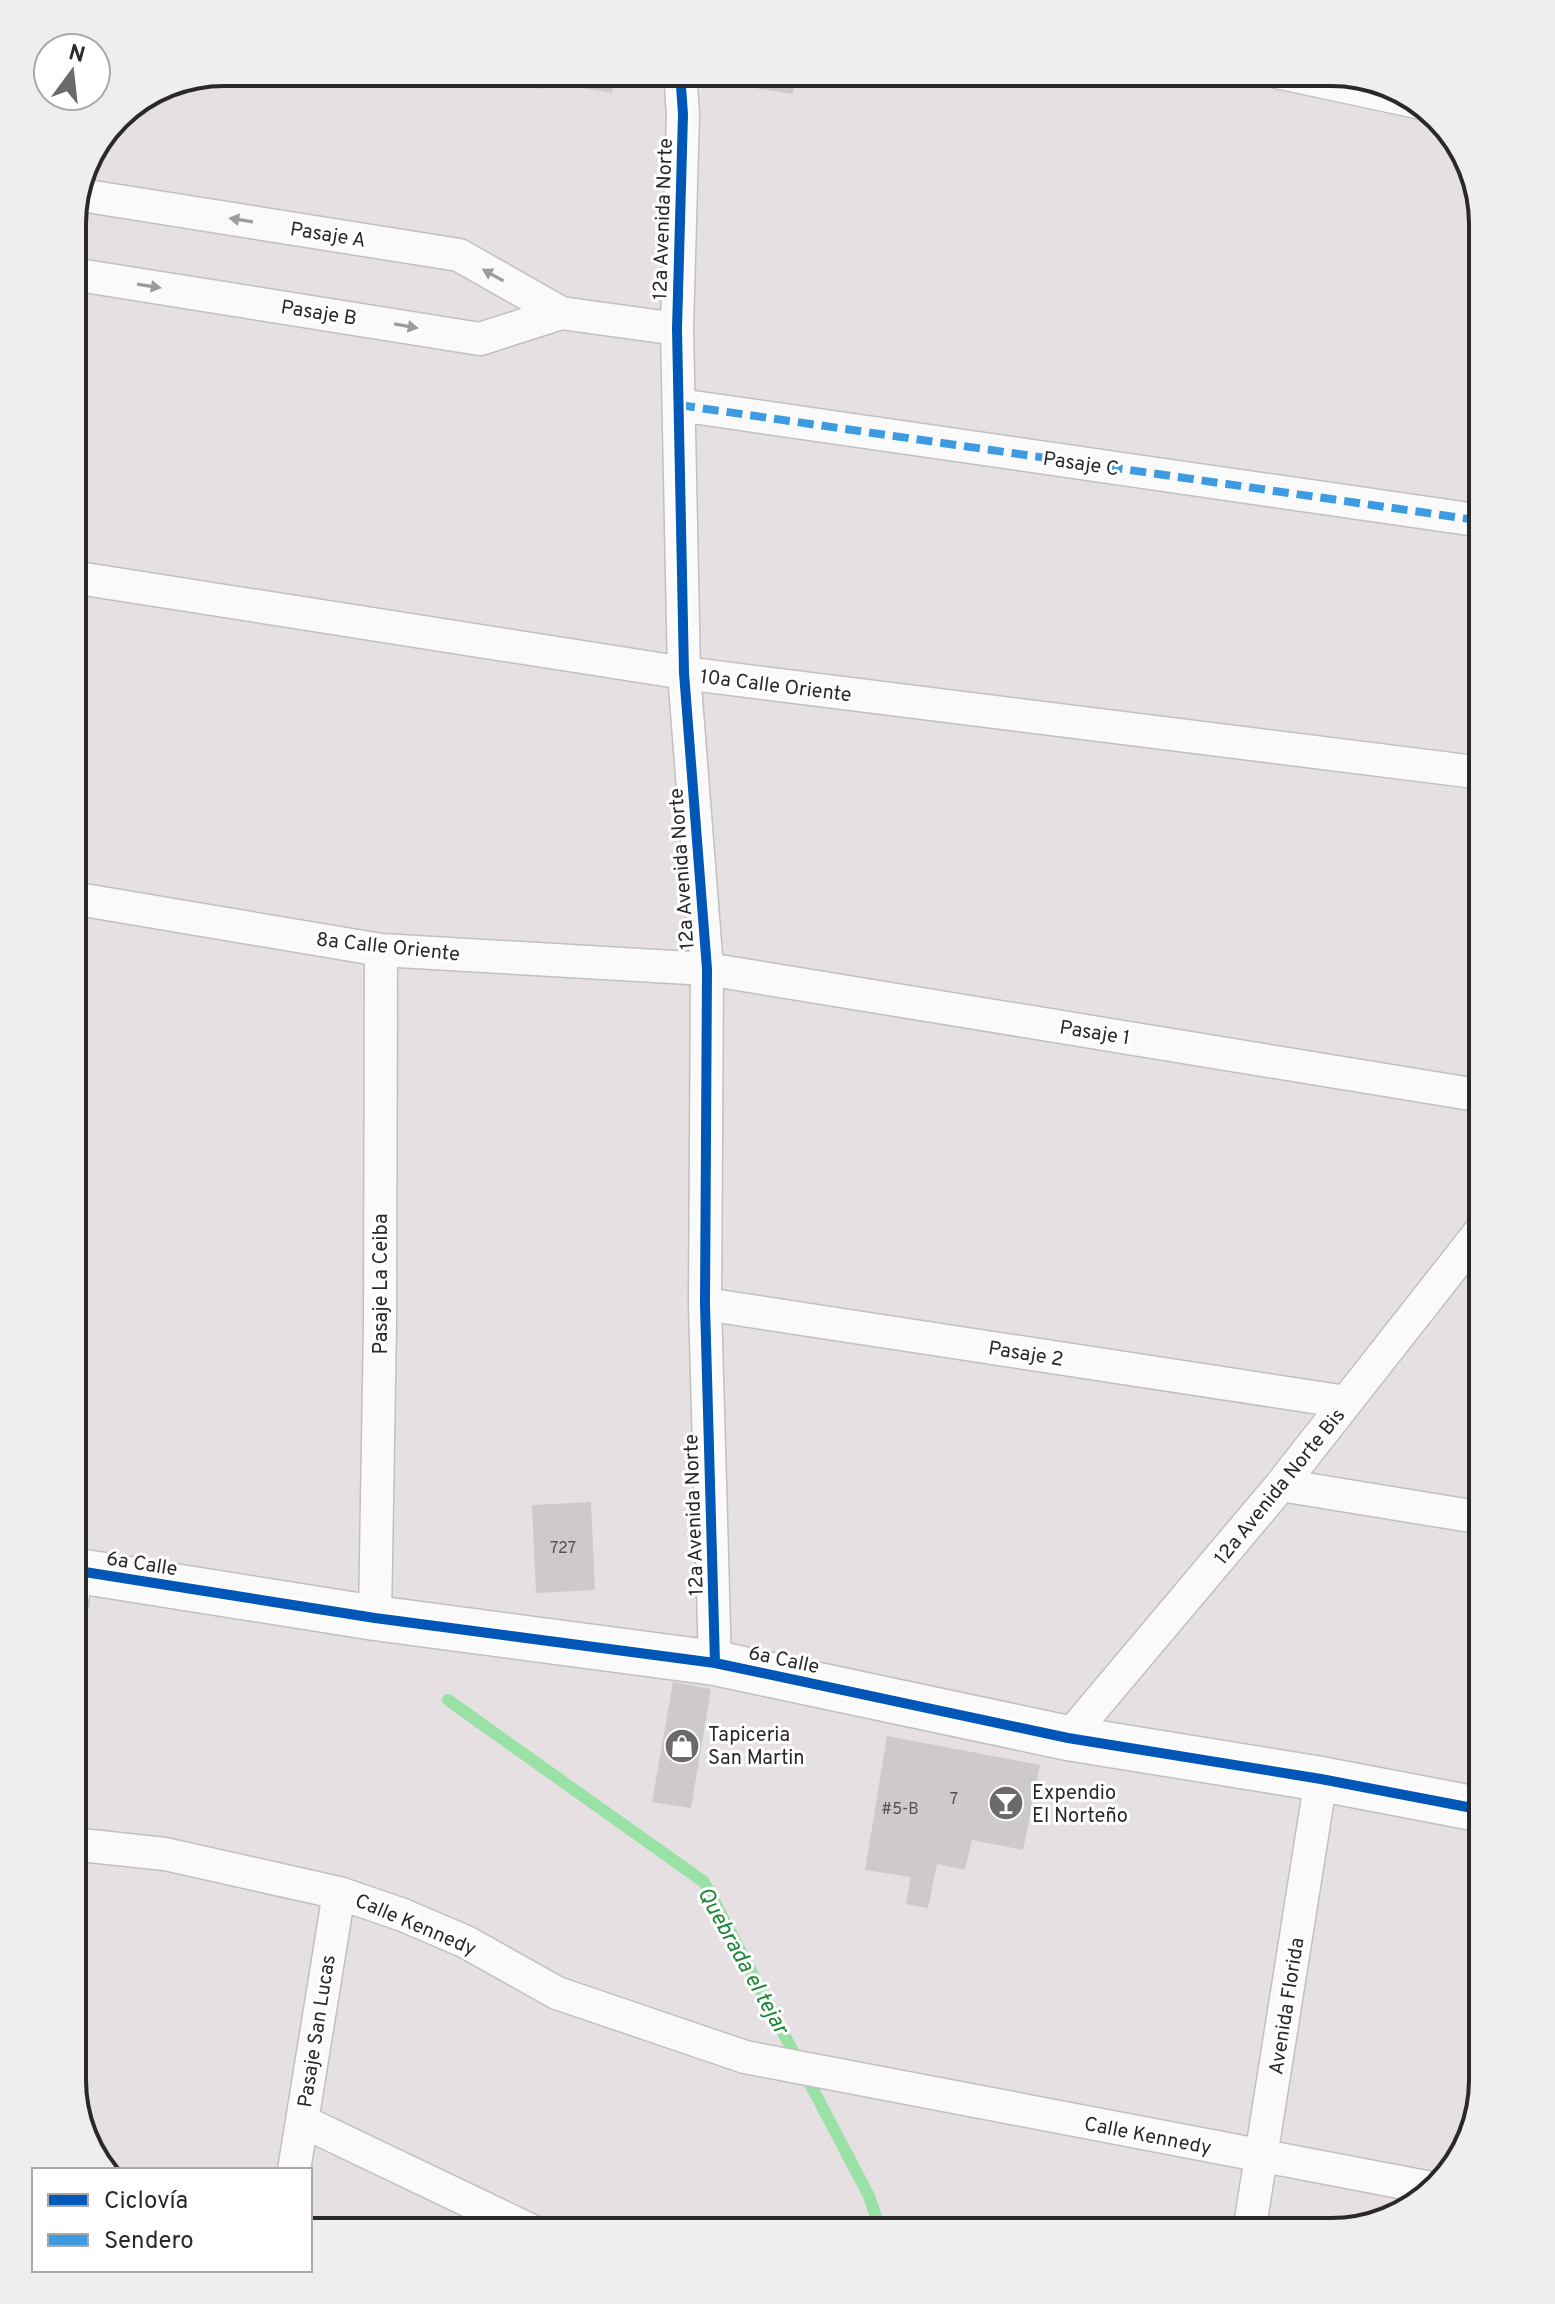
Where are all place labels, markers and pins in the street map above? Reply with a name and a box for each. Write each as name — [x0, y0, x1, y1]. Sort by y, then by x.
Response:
place label: Tapiceria San Martin — [708, 1723, 805, 1772]
shop icon: Tapiceria San Martin — [663, 1727, 701, 1765]
place label: Expendio El Norteño — [1032, 1781, 1128, 1830]
bar icon: Expendio El Norteño — [987, 1784, 1025, 1822]

